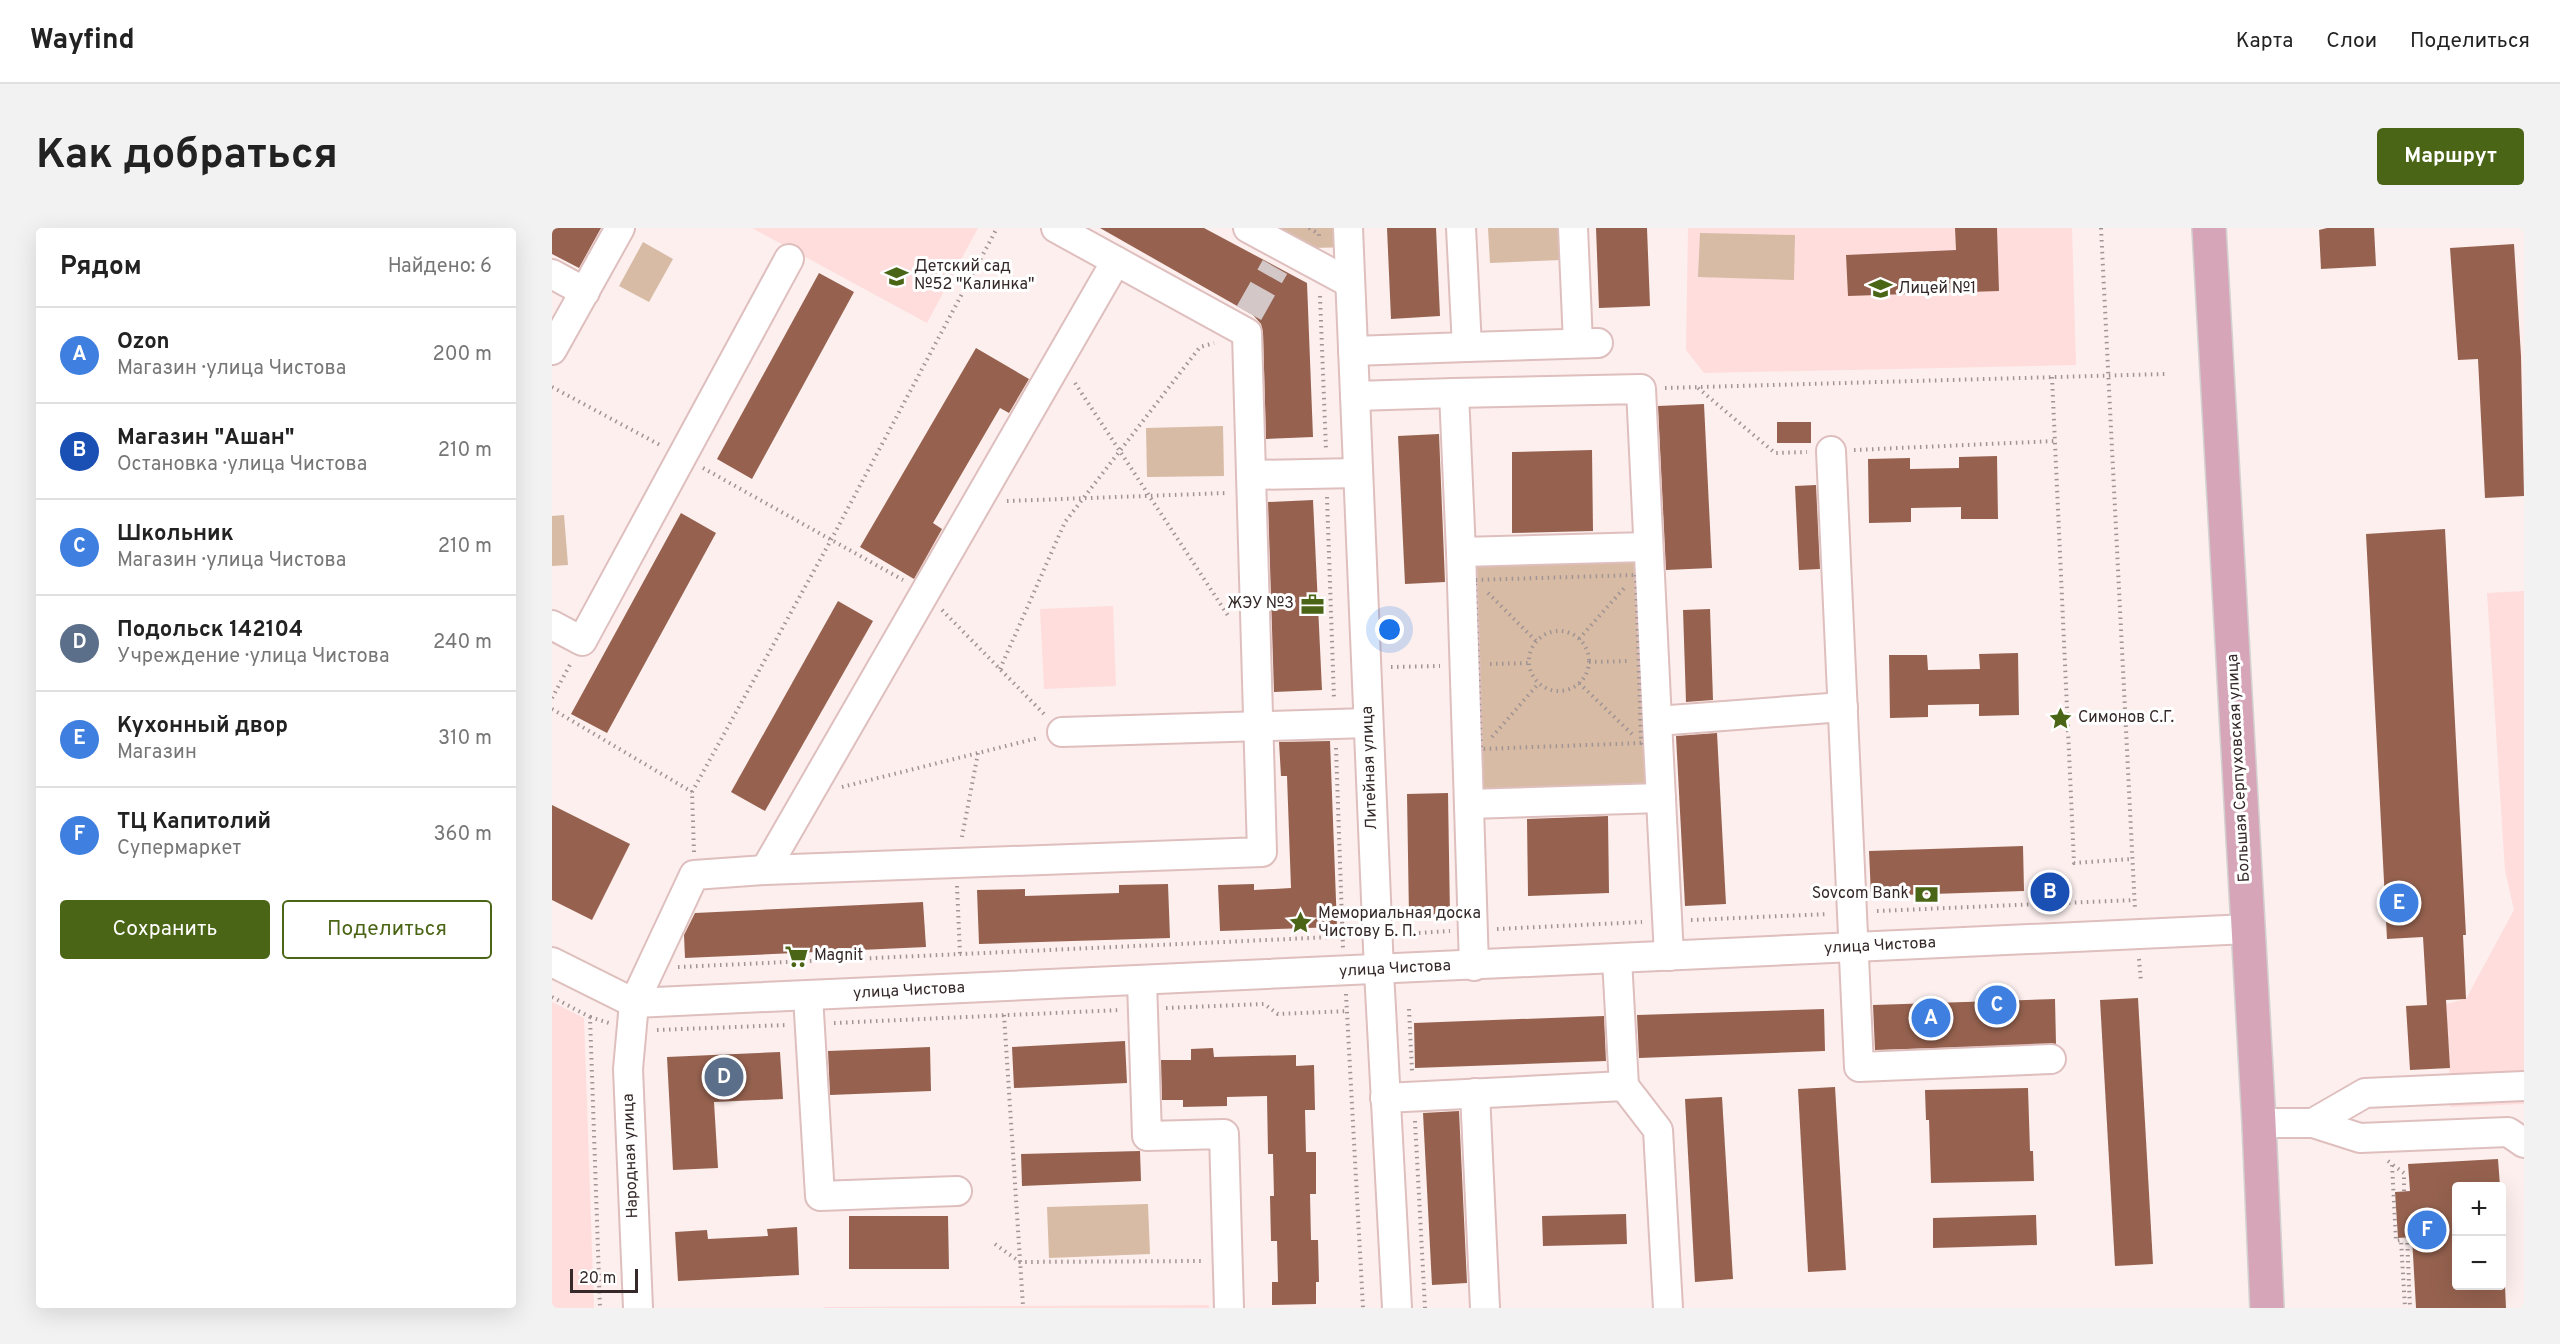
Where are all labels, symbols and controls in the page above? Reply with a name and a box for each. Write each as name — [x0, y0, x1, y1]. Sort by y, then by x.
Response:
text: Wayfind — [30, 23, 135, 59]
text: Карта — [2236, 28, 2293, 55]
text: Слои — [2326, 28, 2377, 55]
text: Поделиться — [2410, 28, 2530, 55]
button: Маршрут — [2377, 128, 2524, 185]
text: Как добраться — [36, 130, 338, 183]
text: Рядом — [60, 251, 142, 284]
text: Найдено: 6 — [388, 254, 492, 280]
place label: Детский сад №52 "Калинка" — [914, 257, 1034, 295]
school or university icon: Детский сад №52 "Калинка" — [883, 263, 909, 289]
school or university icon: Лицей №1 — [1867, 276, 1893, 302]
place label: Лицей №1 — [1898, 279, 1976, 299]
text: Ozon — [117, 329, 170, 356]
text: A — [72, 342, 87, 368]
text: 200 m — [433, 342, 492, 368]
text: Магазин · улица Чистова — [117, 356, 346, 382]
text: Магазин "Ашан" — [117, 425, 295, 452]
text: B — [73, 438, 86, 464]
text: 210 m — [438, 438, 492, 464]
text: Остановка · улица Чистова — [117, 452, 367, 478]
text: Школьник — [117, 521, 234, 548]
text: C — [73, 534, 86, 560]
text: 210 m — [438, 534, 492, 560]
text: Магазин · улица Чистова — [117, 548, 346, 574]
office icon: ЖЭУ №3 — [1299, 591, 1325, 617]
place label: ЖЭУ №3 — [1227, 594, 1294, 614]
your location — [1375, 615, 1404, 644]
text: Подольск 142104 — [117, 617, 303, 644]
text: D — [72, 630, 87, 656]
text: 240 m — [433, 630, 492, 656]
text: Учреждение · улица Чистова — [117, 644, 390, 670]
street label: Большая Серпуховская улица — [2223, 653, 2255, 883]
place icon: Симонов С.Г. — [2047, 705, 2073, 731]
street label: Литейная улица — [1358, 706, 1382, 830]
place label: Симонов С.Г. — [2078, 708, 2174, 728]
text: Кухонный двор — [117, 713, 288, 740]
text: E — [73, 726, 86, 752]
text: 310 m — [438, 726, 492, 752]
text: Магазин — [117, 740, 197, 766]
text: ТЦ Капитолий — [117, 809, 271, 836]
text: F — [74, 822, 85, 848]
text: 360 m — [434, 822, 492, 848]
text: Супермаркет — [117, 836, 241, 862]
pin: B — [2030, 870, 2070, 914]
pin: E — [2380, 880, 2418, 926]
bank icon: Sovcom Bank — [1914, 881, 1940, 907]
place label: Sovcom Bank — [1812, 884, 1909, 904]
button: Сохранить — [60, 900, 270, 959]
button: Поделиться — [282, 900, 492, 959]
place label: Мемориальная доска Чистову Б. П. — [1318, 904, 1481, 942]
place icon: Мемориальная доска Чистову Б. П. — [1287, 910, 1313, 936]
street label: улица Чистова — [1823, 933, 1937, 959]
supermarket icon: Magnit — [783, 943, 809, 969]
place label: Magnit — [814, 946, 863, 966]
street label: улица Чистова — [1338, 956, 1452, 982]
street label: улица Чистова — [852, 978, 966, 1004]
pin: C — [1978, 982, 2016, 1028]
pin: A — [1912, 996, 1950, 1040]
pin: D — [704, 1054, 744, 1100]
street label: Народная улица — [619, 1093, 643, 1219]
map controls — [2452, 1182, 2506, 1290]
button: + — [2452, 1182, 2506, 1236]
pin: F — [2408, 1208, 2446, 1252]
button: − — [2452, 1236, 2506, 1290]
scale bar — [570, 1266, 638, 1294]
text: 20 m — [579, 1269, 616, 1289]

